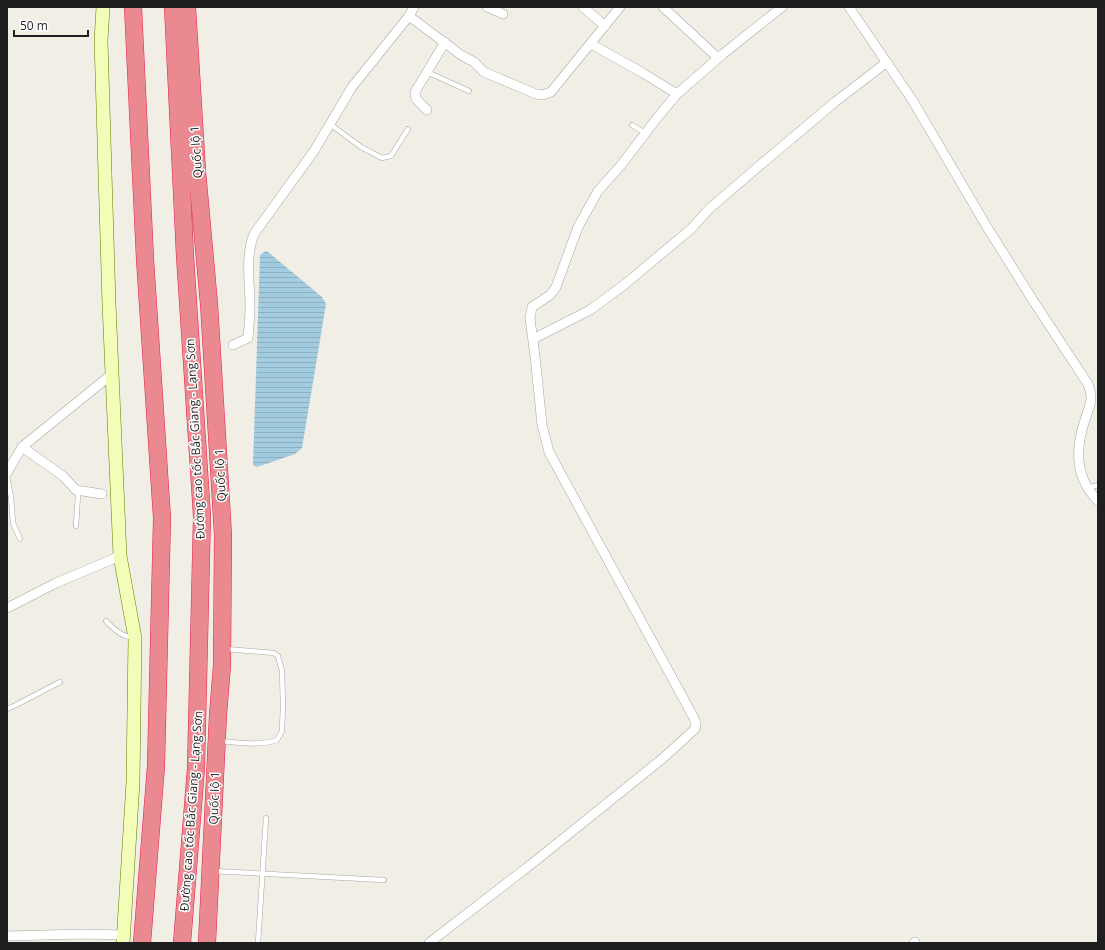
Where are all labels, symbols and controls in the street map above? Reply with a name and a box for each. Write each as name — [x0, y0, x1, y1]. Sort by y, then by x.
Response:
scale bar — [14, 12, 88, 38]
text: 50 m — [20, 17, 48, 34]
street label: Quốc lộ 1 — [186, 125, 206, 179]
street label: Đường cao tốc Bắc Giang - Lạng Sơn — [181, 338, 209, 540]
street label: Quốc lộ 1 — [210, 448, 230, 502]
street label: Đường cao tốc Bắc Giang - Lạng Sơn — [176, 710, 206, 912]
street label: Quốc lộ 1 — [205, 771, 223, 825]

